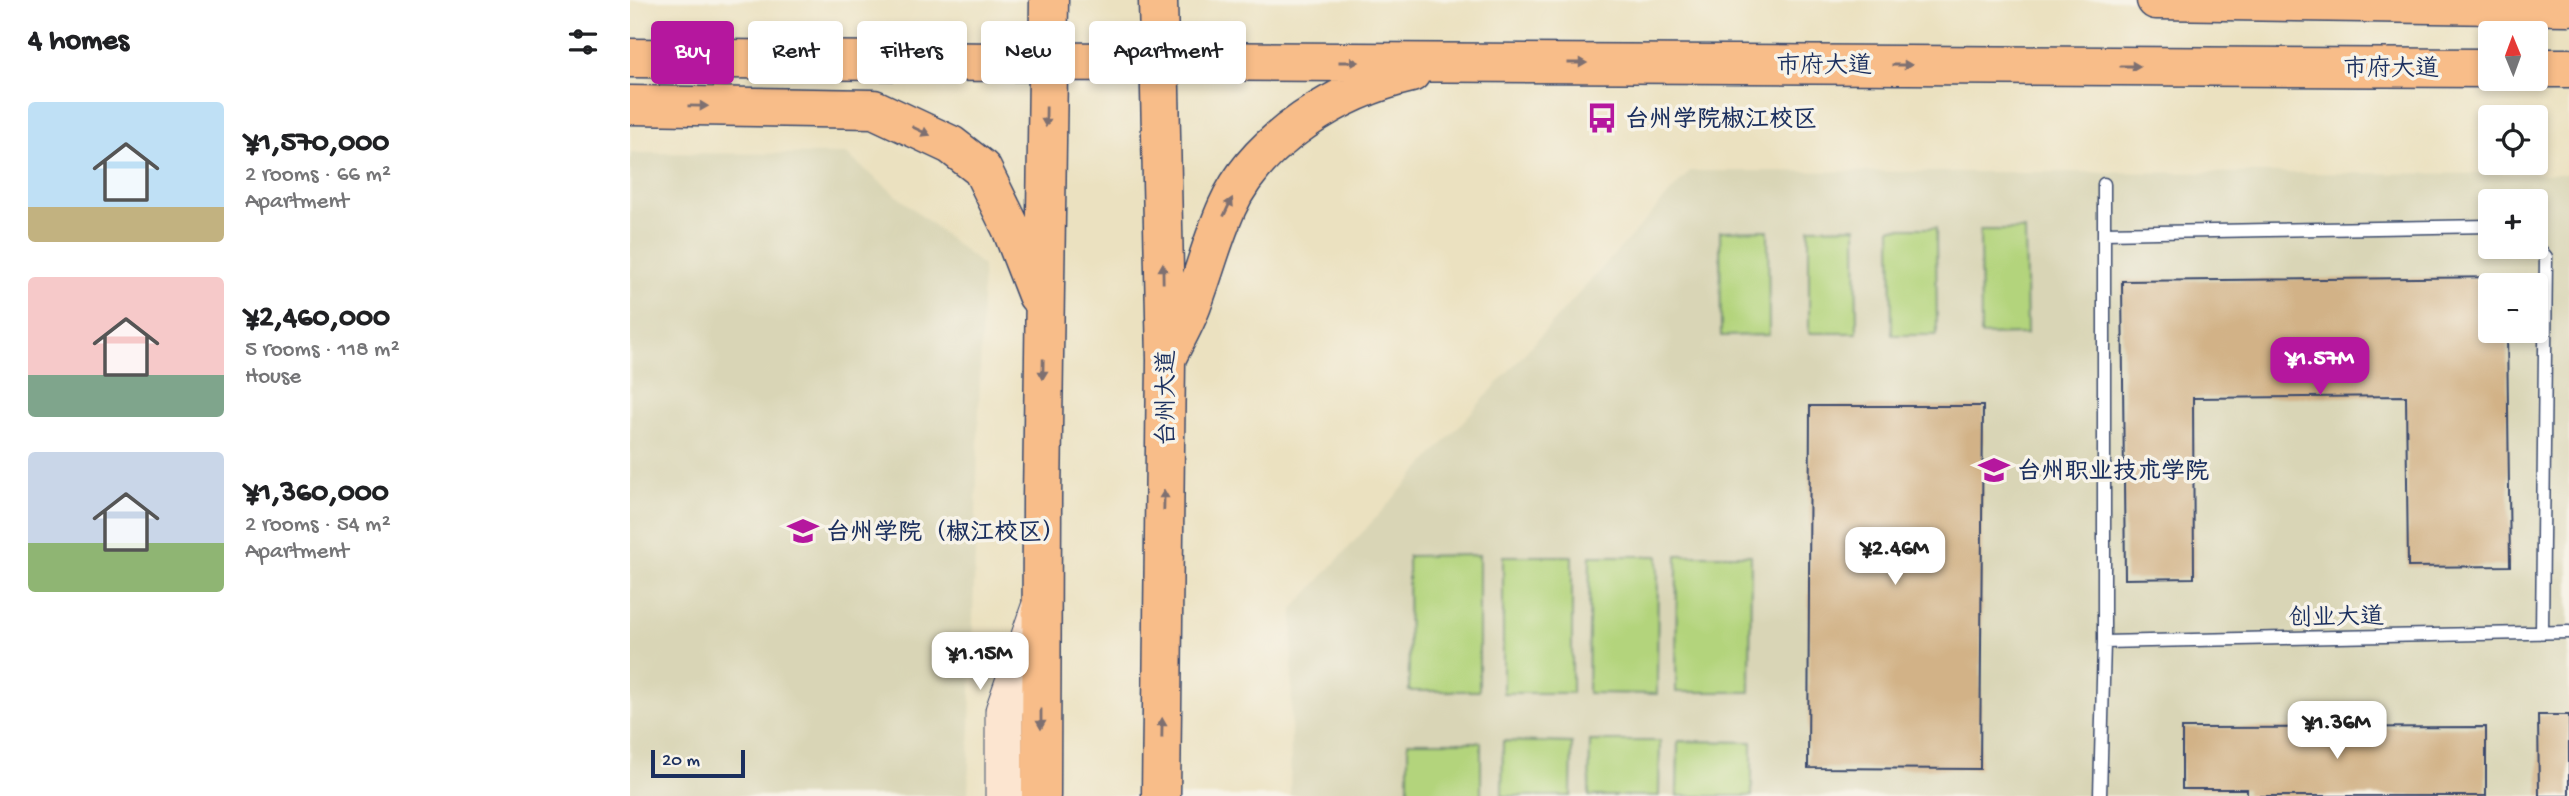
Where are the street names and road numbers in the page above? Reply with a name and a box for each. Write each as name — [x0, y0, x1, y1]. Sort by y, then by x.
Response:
street label: 市府大道 — [1776, 52, 1872, 82]
street label: 市府大道 — [2343, 55, 2439, 85]
street label: 台州大道 — [1153, 350, 1183, 446]
street label: 创业大道 — [2288, 603, 2384, 635]

